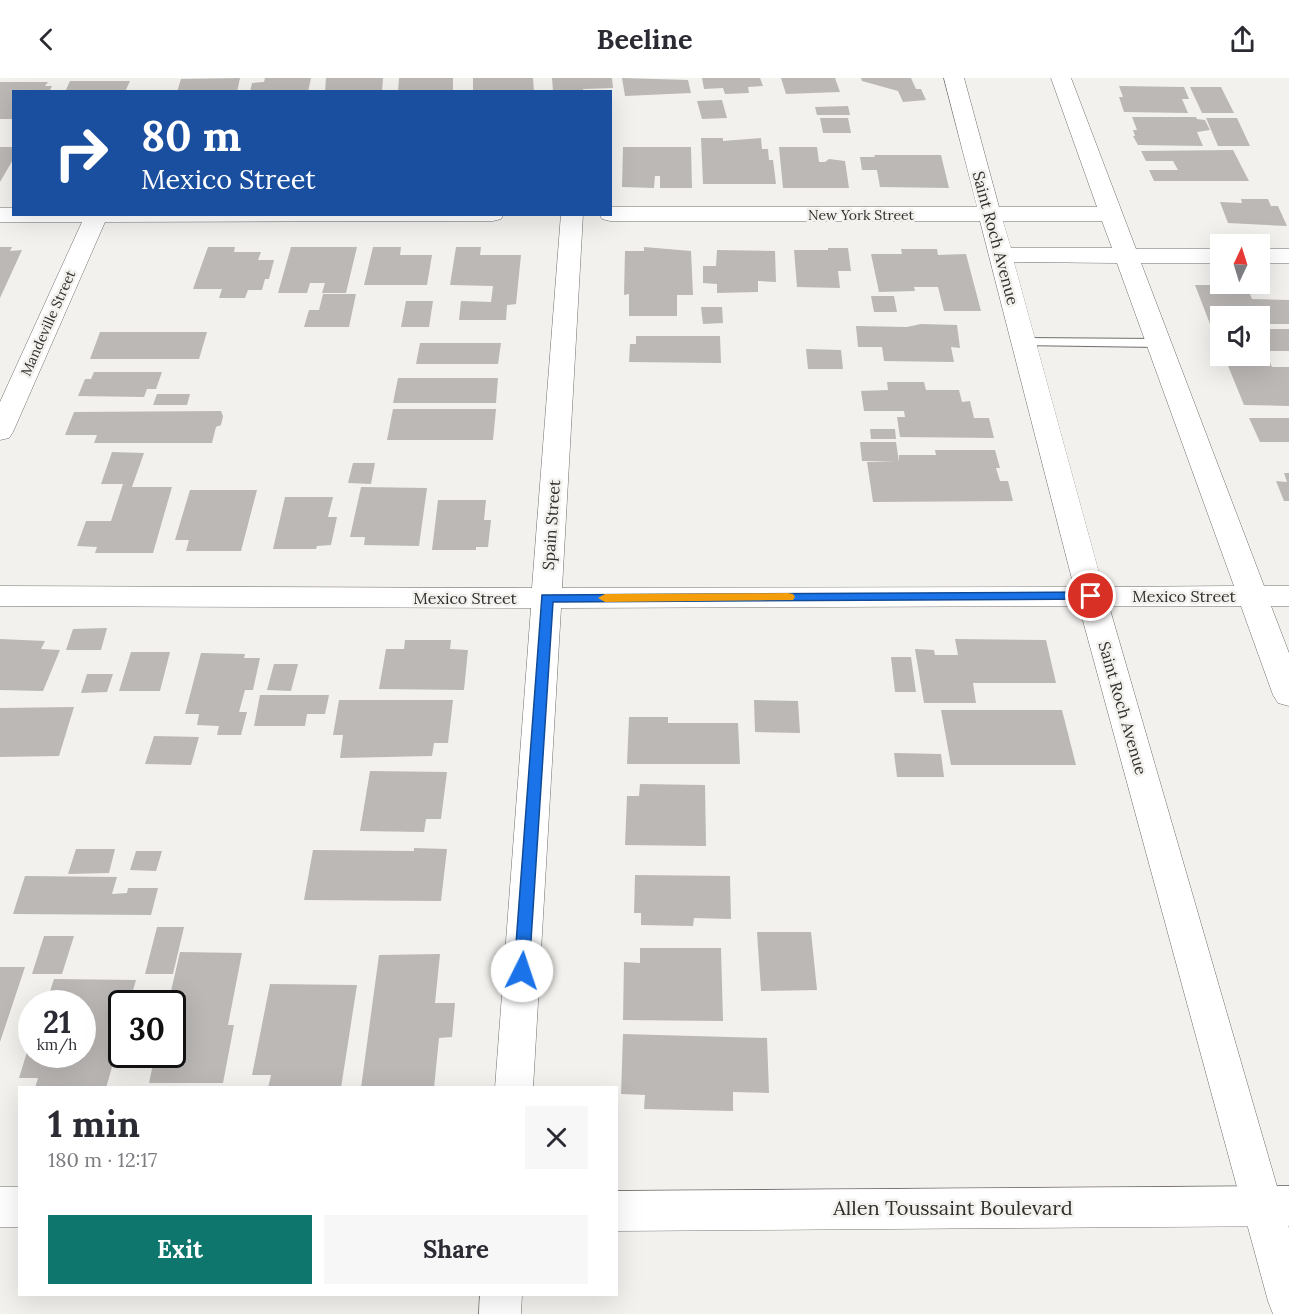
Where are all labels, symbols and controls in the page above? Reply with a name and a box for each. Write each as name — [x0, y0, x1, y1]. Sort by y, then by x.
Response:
text: Beeline — [597, 22, 692, 56]
icon: back — [30, 23, 63, 56]
icon: share — [1226, 23, 1259, 56]
text: 80 m — [141, 109, 241, 163]
icon: right — [42, 114, 120, 192]
text: Mexico Street — [141, 162, 316, 196]
street label: Saint Roch Avenue — [969, 169, 1024, 307]
street label: New York Street — [808, 206, 915, 224]
north arrow — [1210, 234, 1270, 294]
map controls — [1210, 234, 1270, 366]
street label: Mandeville Street — [17, 267, 80, 379]
button: sound — [1210, 306, 1270, 366]
street label: Spain Street — [538, 478, 564, 571]
pin — [1065, 570, 1116, 621]
icon: arrive — [1074, 579, 1107, 612]
street label: Mexico Street — [1132, 586, 1237, 606]
street label: Mexico Street — [413, 588, 518, 608]
street label: Saint Roch Avenue — [1094, 639, 1152, 777]
position arrow — [490, 939, 554, 1003]
speed limit sign: 30 — [108, 990, 186, 1068]
text: 21 — [43, 1003, 71, 1041]
text: km/h — [37, 1035, 77, 1054]
text: 1 min — [48, 1101, 140, 1147]
button: close — [525, 1106, 588, 1169]
text: 180 m · 12:17 — [48, 1147, 157, 1172]
street label: Allen Toussaint Boulevard — [832, 1195, 1073, 1220]
button: Exit — [48, 1215, 312, 1284]
button: Share — [324, 1215, 588, 1284]

